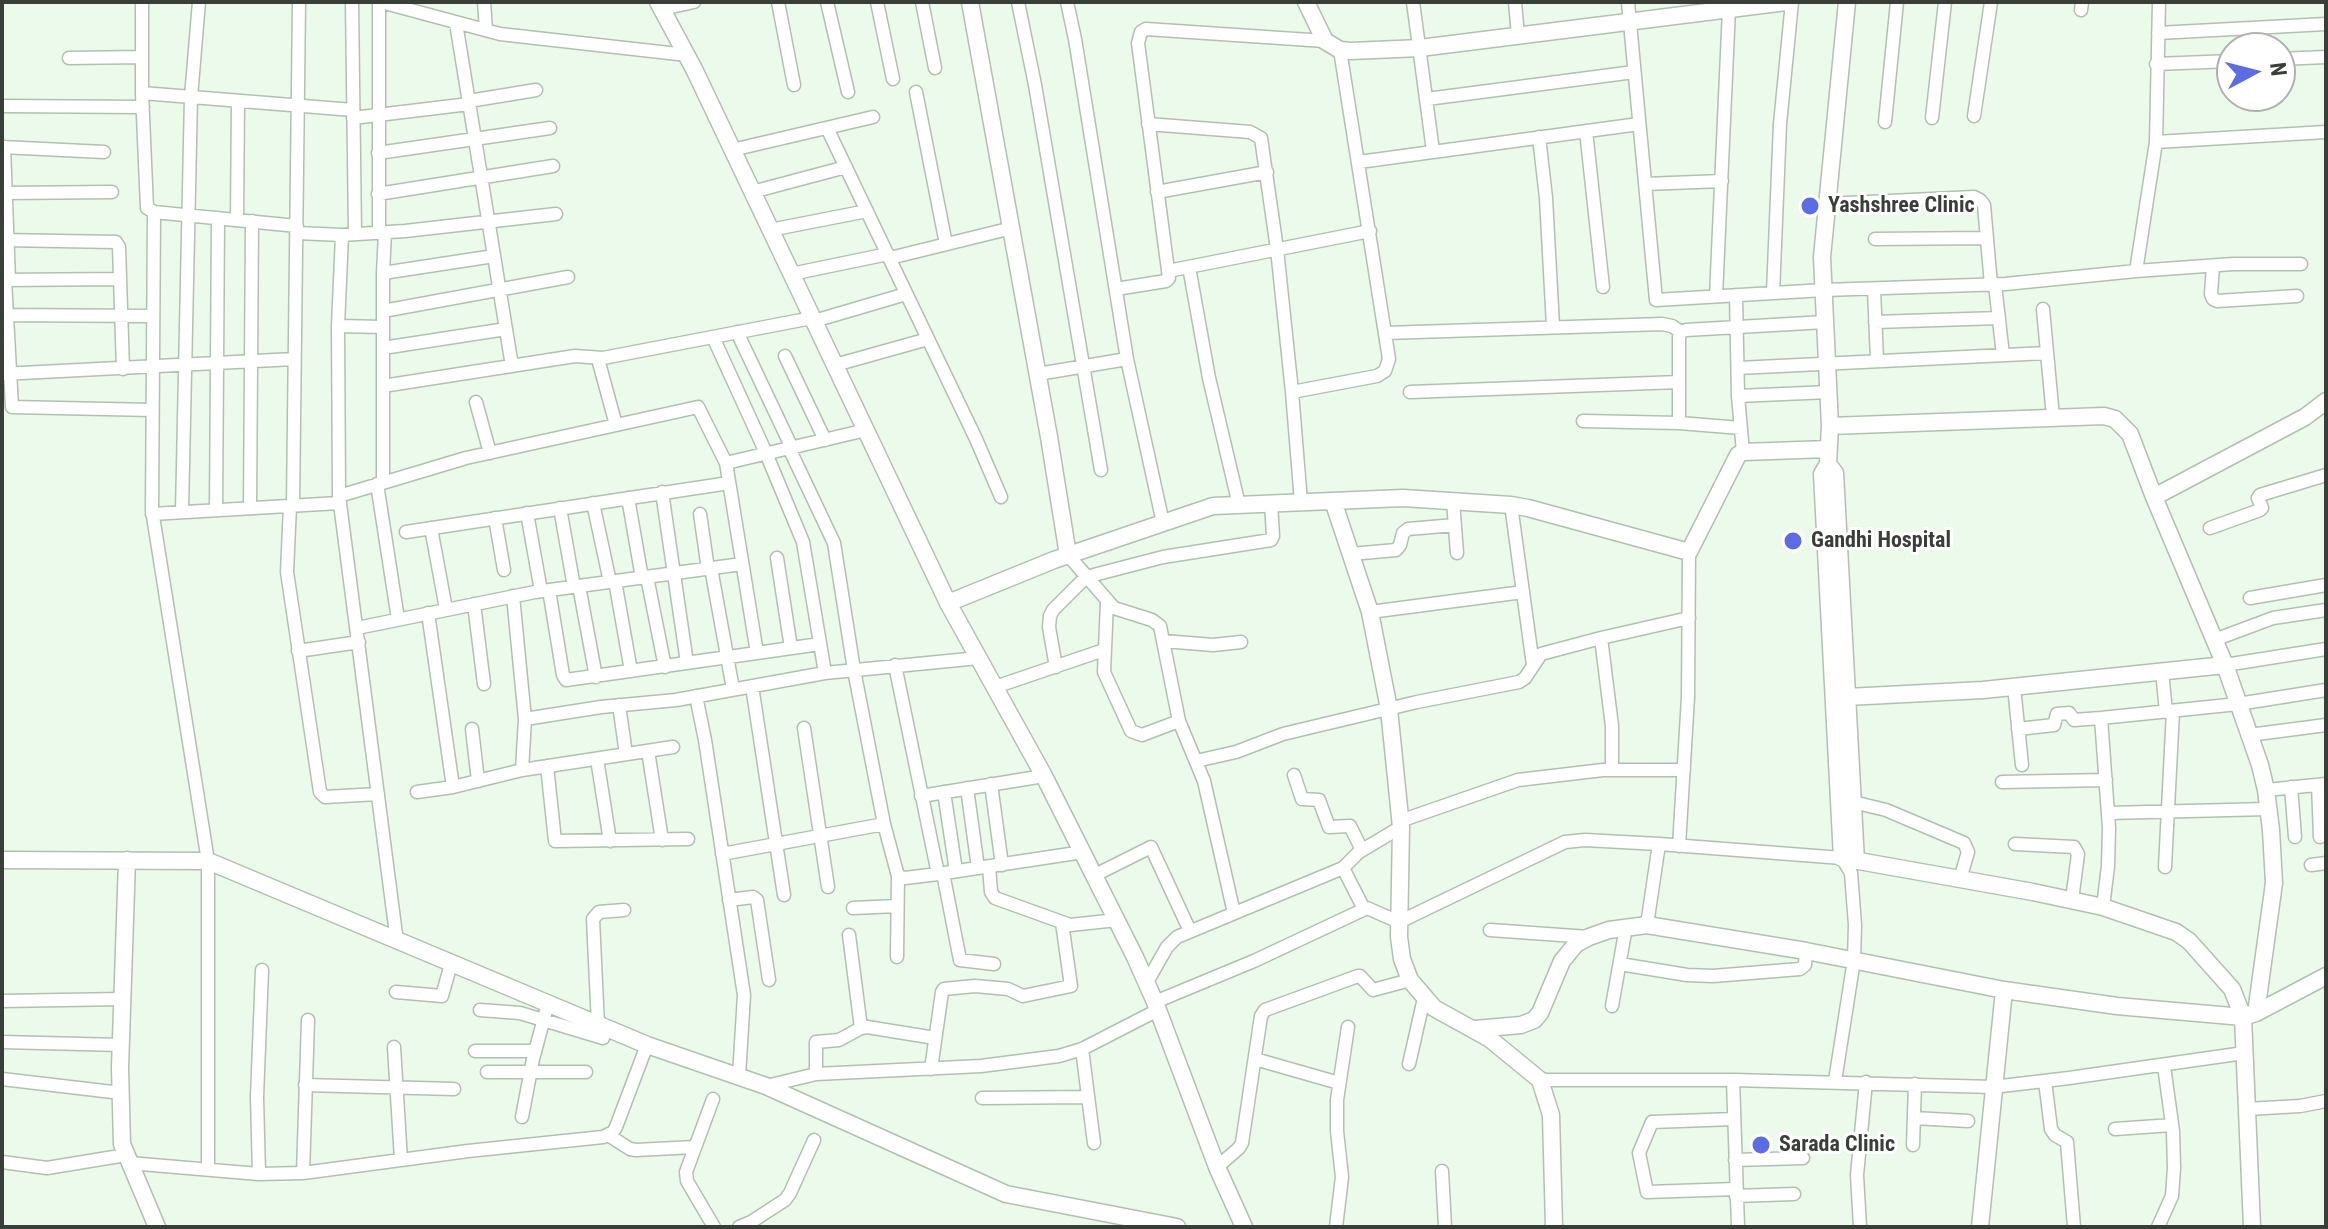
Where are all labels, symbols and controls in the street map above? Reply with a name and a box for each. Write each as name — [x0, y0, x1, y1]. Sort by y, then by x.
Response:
north arrow — [2216, 32, 2296, 112]
text: N — [2265, 61, 2292, 77]
place label: Yashshree Clinic — [1828, 193, 1975, 219]
marker: Yashshree Clinic — [1799, 195, 1821, 217]
place label: Gandhi Hospital — [1811, 528, 1951, 554]
marker: Gandhi Hospital — [1782, 530, 1804, 552]
place label: Sarada Clinic — [1779, 1132, 1895, 1158]
marker: Sarada Clinic — [1750, 1134, 1772, 1156]

